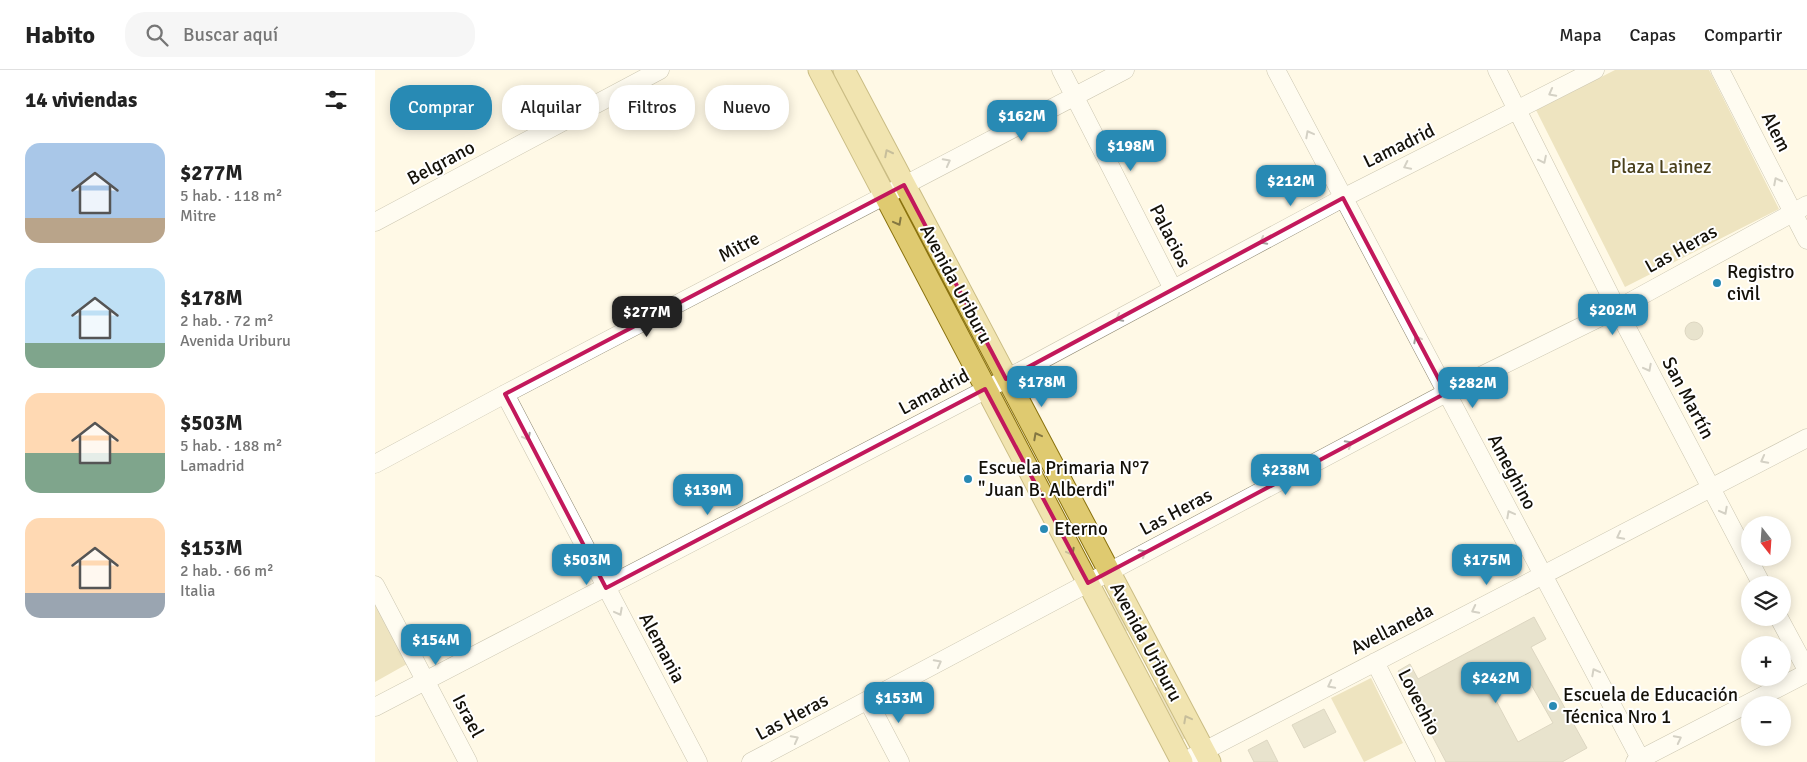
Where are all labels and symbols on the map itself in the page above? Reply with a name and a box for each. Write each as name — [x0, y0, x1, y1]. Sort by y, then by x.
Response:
one-way arrow — [1548, 87, 1557, 97]
pin: $162M — [987, 100, 1057, 142]
street label: Alem — [1756, 108, 1796, 156]
street label: Lamadrid — [1359, 118, 1439, 174]
pin: $198M — [1096, 129, 1166, 172]
one-way arrow — [1305, 130, 1315, 139]
street label: Belgrano — [403, 135, 479, 191]
one-way arrow — [884, 150, 894, 159]
one-way arrow — [1537, 155, 1547, 164]
park label: Plaza Lainez — [1610, 155, 1712, 179]
one-way arrow — [942, 158, 951, 168]
one-way arrow — [1403, 160, 1412, 170]
pin: $212M — [1256, 164, 1326, 207]
one-way arrow — [1773, 177, 1783, 186]
street label: Palacios — [1144, 200, 1196, 272]
one-way arrow — [892, 217, 902, 226]
street label: Las Heras — [1641, 219, 1721, 279]
street label: Avenida Uriburu — [915, 220, 997, 348]
street label: Mitre — [714, 226, 764, 268]
one-way arrow — [1259, 235, 1268, 245]
place label: Registro civil — [1727, 260, 1794, 306]
marker: Registro civil — [1711, 277, 1723, 289]
pin: $202M — [1578, 294, 1648, 336]
pin: $277M — [612, 296, 682, 338]
one-way arrow — [1116, 311, 1125, 321]
one-way arrow — [1413, 336, 1423, 345]
street label: San Martín — [1656, 353, 1720, 443]
one-way arrow — [1642, 362, 1652, 371]
street label: Lamadrid — [895, 363, 973, 421]
pin: $178M — [1007, 366, 1077, 408]
pin: $282M — [1438, 366, 1508, 409]
street label: Ameghino — [1482, 430, 1542, 514]
one-way arrow — [521, 432, 531, 441]
one-way arrow — [1033, 433, 1043, 442]
one-way arrow — [1343, 441, 1352, 451]
pin: $238M — [1251, 454, 1321, 496]
one-way arrow — [1760, 454, 1769, 464]
place label: Escuela Primaria N°7 "Juan B. Alberdi" — [978, 456, 1150, 502]
marker: Escuela Primaria N°7 "Juan B. Alberdi" — [962, 473, 974, 485]
pin: $139M — [673, 474, 743, 516]
street label: Las Heras — [1135, 483, 1217, 541]
one-way arrow — [1718, 506, 1728, 515]
one-way arrow — [1507, 510, 1517, 519]
north arrow — [1741, 516, 1791, 566]
place label: Eterno — [1054, 517, 1108, 541]
marker: Eterno — [1038, 523, 1050, 535]
one-way arrow — [1616, 530, 1625, 540]
pin: $503M — [552, 544, 622, 586]
pin: $175M — [1452, 544, 1522, 586]
one-way arrow — [1065, 547, 1075, 556]
one-way arrow — [1138, 549, 1147, 559]
street label: Avenida Uriburu — [1105, 578, 1187, 706]
street label: Avellaneda — [1347, 598, 1437, 660]
one-way arrow — [1472, 604, 1481, 614]
one-way arrow — [613, 607, 623, 616]
street label: Alemania — [634, 609, 690, 687]
pin: $154M — [401, 624, 471, 666]
one-way arrow — [933, 659, 942, 669]
pin: $242M — [1461, 662, 1531, 704]
street label: Lovechio — [1392, 665, 1446, 739]
one-way arrow — [1591, 669, 1601, 678]
one-way arrow — [1327, 679, 1336, 689]
pin: $153M — [864, 682, 934, 724]
place label: Escuela de Educación Técnica Nro 1 — [1563, 683, 1738, 729]
street label: Las Heras — [751, 688, 833, 746]
street label: Israel — [447, 690, 489, 742]
marker: Escuela de Educación Técnica Nro 1 — [1547, 700, 1559, 712]
one-way arrow — [1183, 715, 1193, 724]
one-way arrow — [789, 735, 798, 745]
one-way arrow — [1673, 735, 1682, 745]

